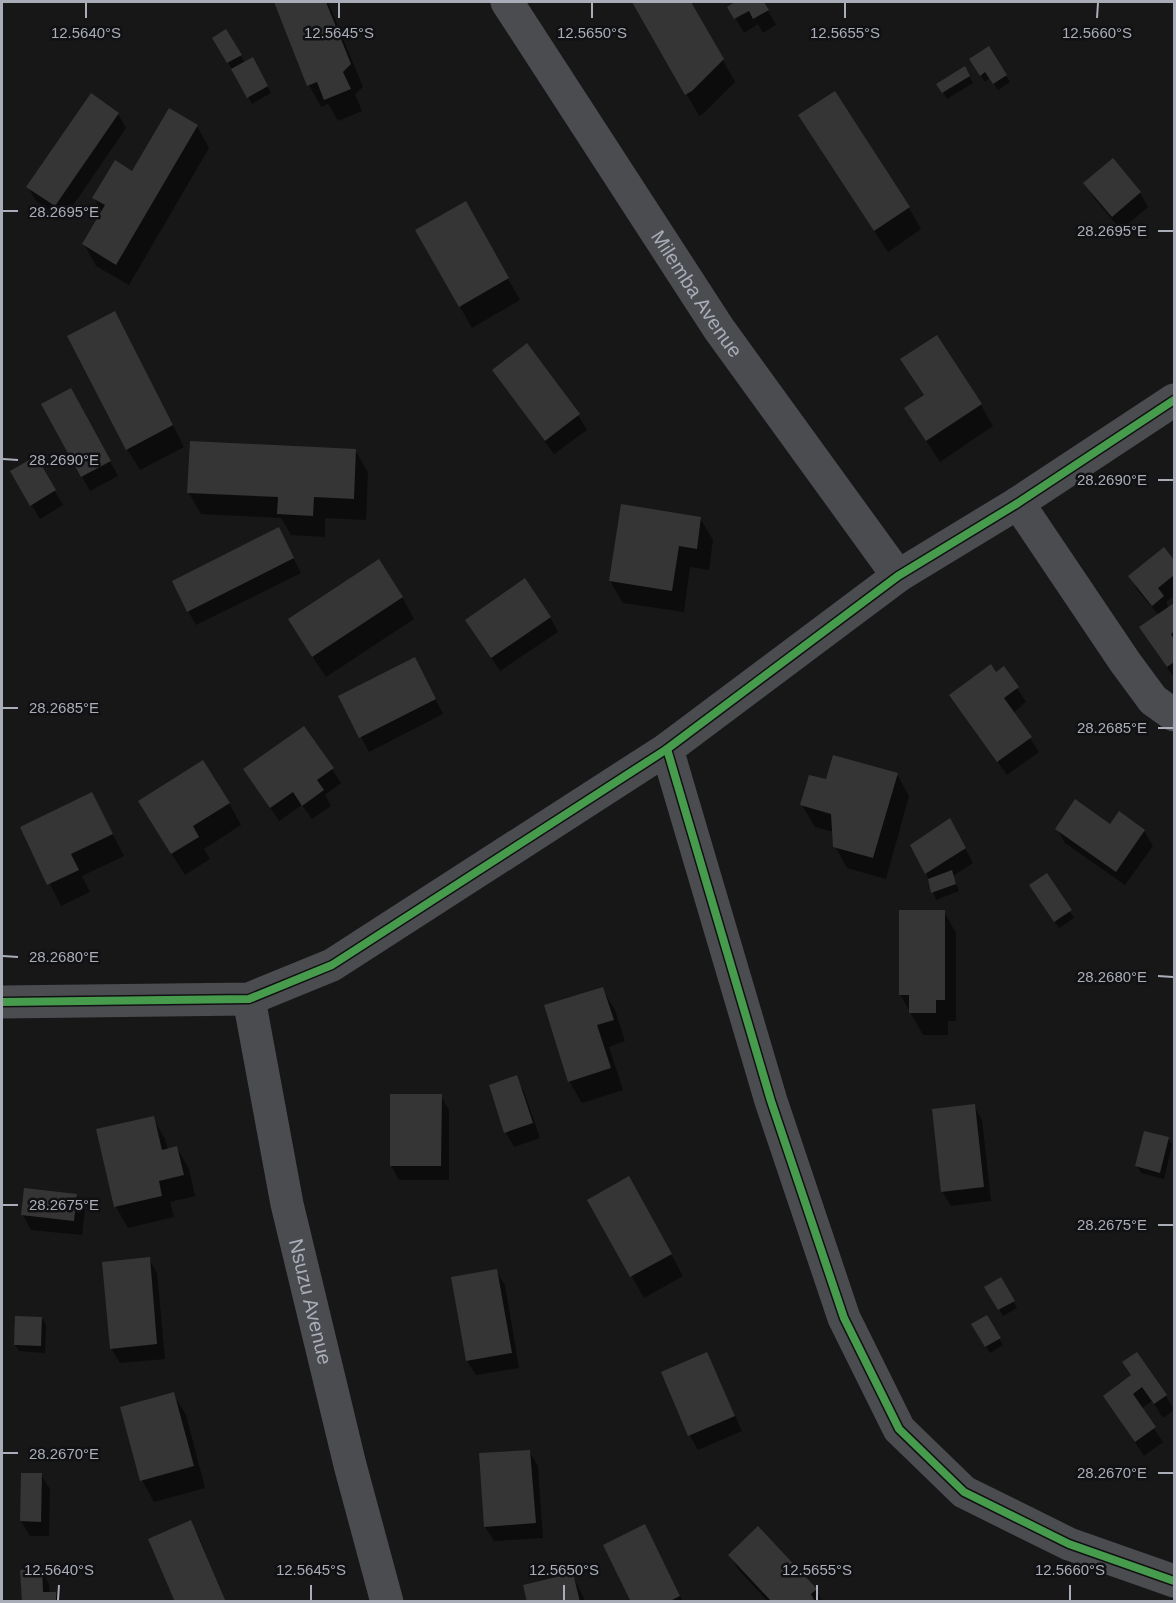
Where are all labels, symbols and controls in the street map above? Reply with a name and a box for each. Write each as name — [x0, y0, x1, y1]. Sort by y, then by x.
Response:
text: 12.5640°S — [51, 24, 121, 41]
text: 12.5645°S — [304, 24, 374, 41]
text: 12.5650°S — [557, 24, 627, 41]
text: 12.5655°S — [810, 24, 880, 41]
text: 12.5660°S — [1062, 24, 1132, 41]
text: 28.2695°E — [29, 203, 99, 220]
text: 28.2695°E — [1077, 222, 1147, 239]
street label: Milemba Avenue — [647, 226, 747, 361]
text: 28.2690°E — [29, 451, 99, 468]
text: 28.2690°E — [1077, 471, 1147, 488]
text: 28.2685°E — [29, 699, 99, 716]
text: 28.2685°E — [1077, 719, 1147, 736]
text: 28.2680°E — [29, 948, 99, 965]
text: 28.2680°E — [1077, 968, 1147, 985]
text: 28.2675°E — [29, 1196, 99, 1213]
text: 28.2675°E — [1077, 1216, 1147, 1233]
street label: Nsuzu Avenue — [285, 1237, 336, 1367]
text: 28.2670°E — [29, 1445, 99, 1462]
text: 28.2670°E — [1077, 1464, 1147, 1481]
text: 12.5640°S — [24, 1561, 94, 1578]
text: 12.5645°S — [276, 1561, 346, 1578]
text: 12.5650°S — [529, 1561, 599, 1578]
text: 12.5655°S — [782, 1561, 852, 1578]
text: 12.5660°S — [1035, 1561, 1105, 1578]

